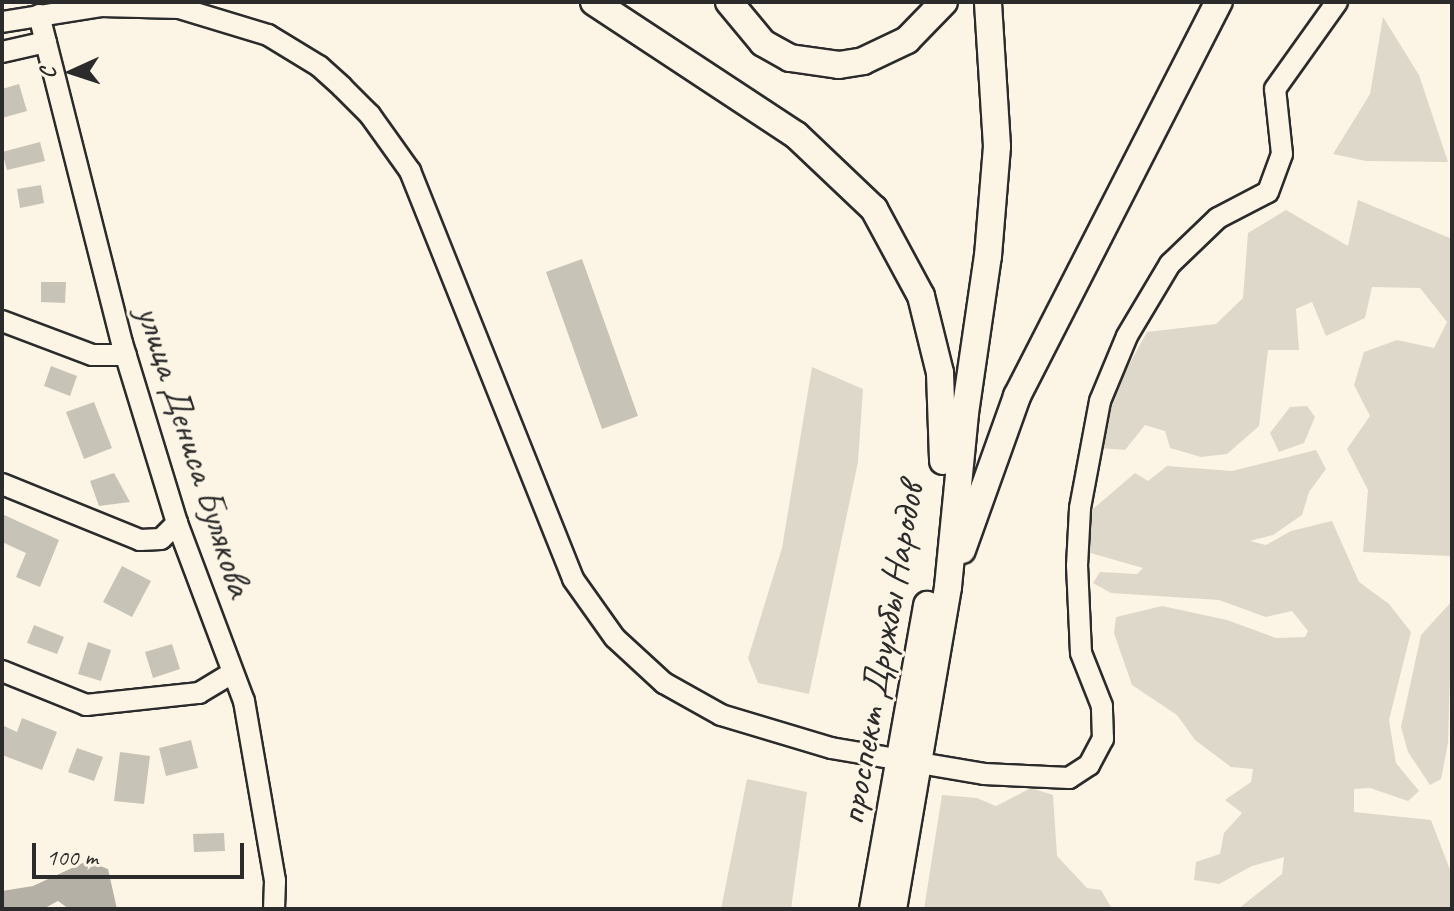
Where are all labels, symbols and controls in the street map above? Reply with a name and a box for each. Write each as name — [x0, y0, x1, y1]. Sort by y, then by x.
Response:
north arrow — [32, 32, 112, 112]
text: С — [34, 67, 62, 79]
street label: улица Дениса Булякова — [126, 299, 264, 603]
street label: проспект Дружбы Народов — [829, 480, 933, 828]
scale bar — [36, 827, 248, 877]
text: 100 m — [46, 842, 98, 872]

